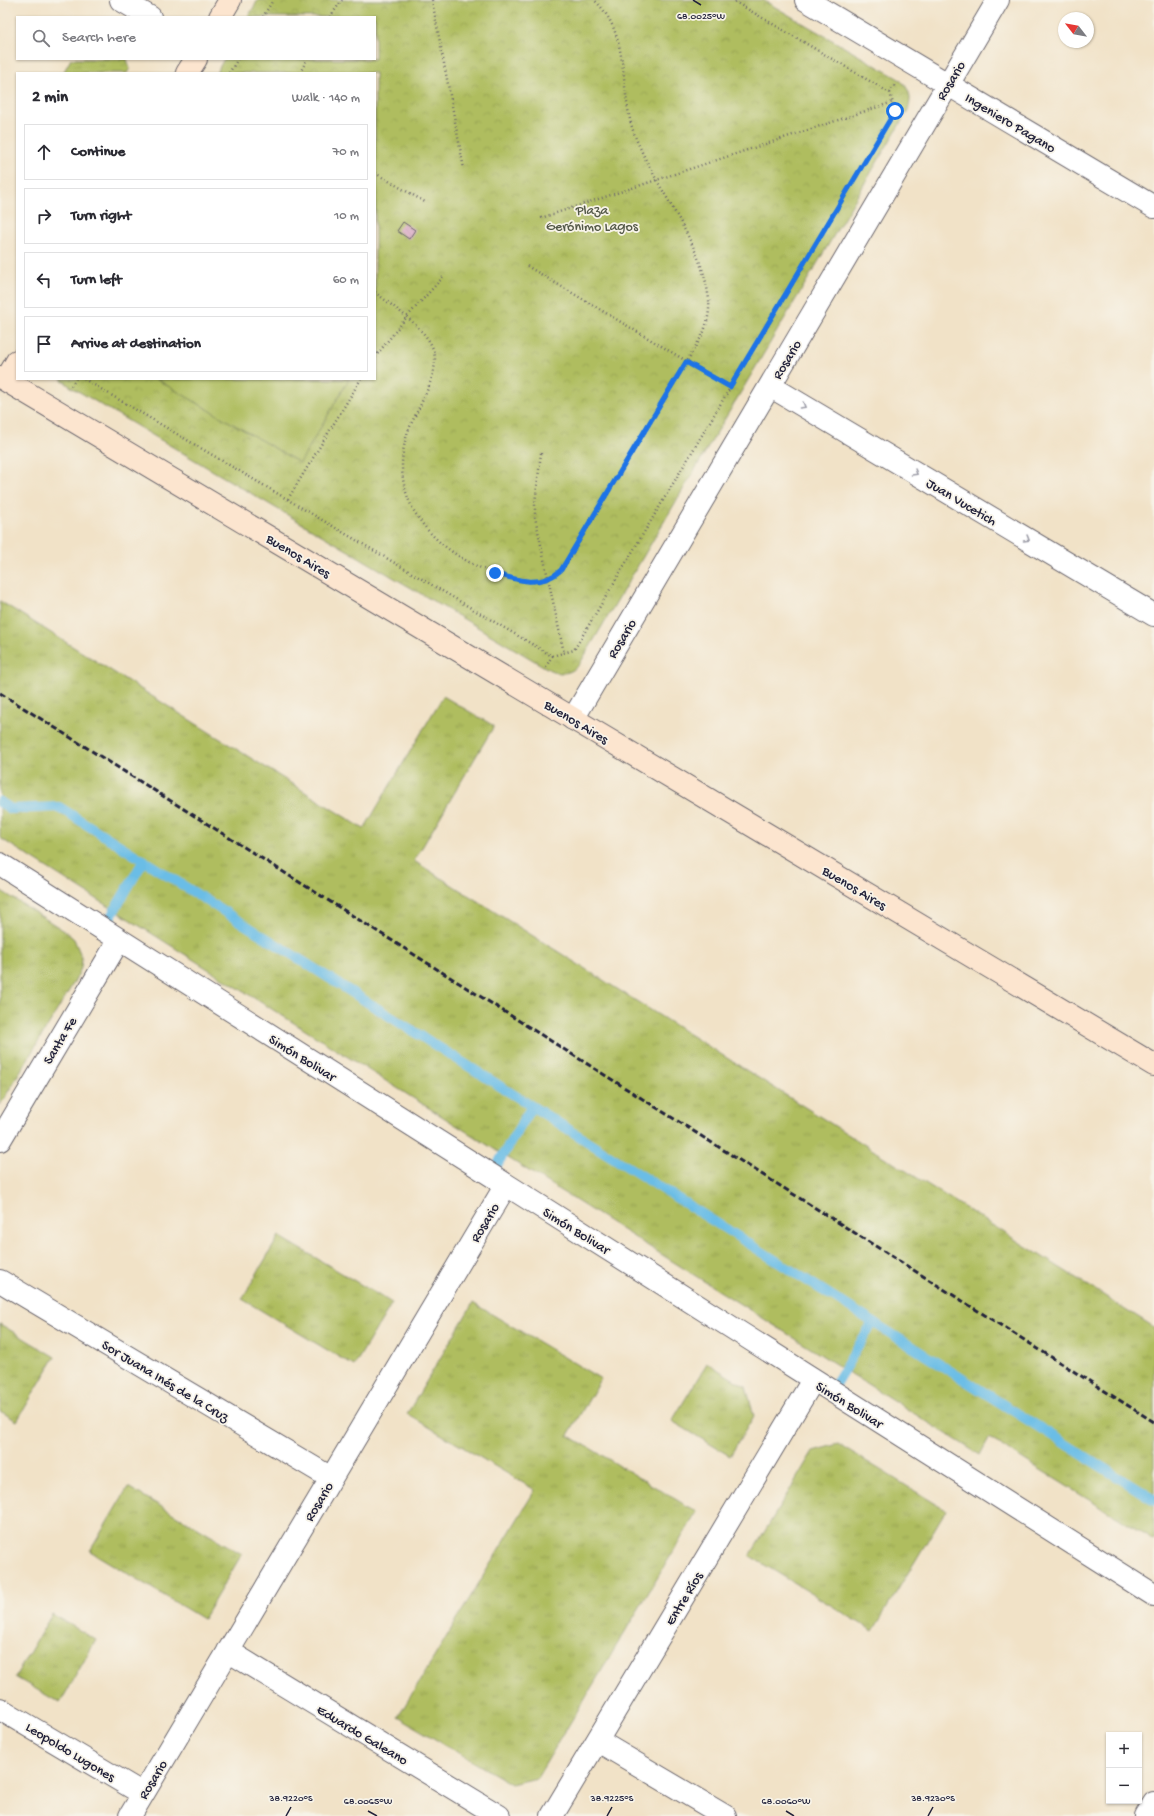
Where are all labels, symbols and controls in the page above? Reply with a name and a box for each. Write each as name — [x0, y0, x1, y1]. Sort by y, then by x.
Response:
text: 68.0025°W — [677, 11, 726, 23]
north arrow — [1058, 12, 1094, 48]
search box — [16, 16, 376, 60]
icon: search — [30, 27, 52, 49]
text: Search here — [62, 29, 136, 47]
street label: Rosario — [934, 59, 970, 104]
text: 2 min — [32, 88, 68, 108]
street label: Ingeniero Pagano — [961, 90, 1058, 158]
text: Walk · 140 m — [292, 91, 360, 106]
route start — [886, 102, 904, 120]
icon: ahead — [33, 141, 55, 163]
text: Continue — [71, 143, 125, 161]
text: 70 m — [333, 145, 359, 160]
park label: Plaza Gerónimo Lagos — [546, 203, 639, 236]
icon: right — [33, 205, 55, 227]
text: Turn right — [71, 207, 131, 225]
text: 10 m — [334, 209, 359, 224]
icon: left — [33, 269, 55, 291]
text: Turn left — [71, 271, 122, 289]
text: 60 m — [333, 273, 359, 288]
icon: arrive — [33, 333, 55, 355]
text: Arrive at destination — [71, 335, 201, 353]
street label: Rosario — [770, 338, 806, 383]
one-way arrow — [799, 402, 806, 409]
one-way arrow — [911, 468, 918, 475]
street label: Juan Vucetich — [922, 475, 999, 531]
street label: Buenos Aires — [262, 531, 334, 583]
one-way arrow — [1022, 535, 1030, 542]
route end — [486, 564, 504, 582]
street label: Rosario — [605, 617, 641, 662]
street label: Buenos Aires — [540, 697, 612, 749]
street label: Buenos Aires — [818, 863, 890, 915]
street label: Santa Fe — [40, 1014, 82, 1068]
street label: Simón Bolivar — [265, 1032, 339, 1087]
street label: Rosario — [468, 1201, 504, 1246]
street label: Simón Bolivar — [539, 1205, 613, 1260]
street label: Sor Juana Inés de la Cruz — [98, 1337, 232, 1427]
street label: Simón Bolivar — [812, 1379, 886, 1434]
street label: Rosario — [302, 1480, 338, 1525]
street label: Entre Ríos — [663, 1569, 708, 1629]
street label: Eduardo Galeano — [313, 1702, 411, 1770]
street label: Leopoldo Lugones — [22, 1720, 118, 1787]
map controls — [1106, 1732, 1142, 1804]
button: + — [1106, 1732, 1142, 1768]
street label: Rosario — [136, 1758, 172, 1803]
button: − — [1106, 1768, 1142, 1804]
text: 38.9220°S — [268, 1793, 313, 1805]
text: 38.9225°S — [589, 1793, 634, 1805]
text: 38.9230°S — [910, 1793, 955, 1805]
text: 68.0065°W — [344, 1796, 393, 1808]
text: 68.0060°W — [762, 1796, 811, 1808]

